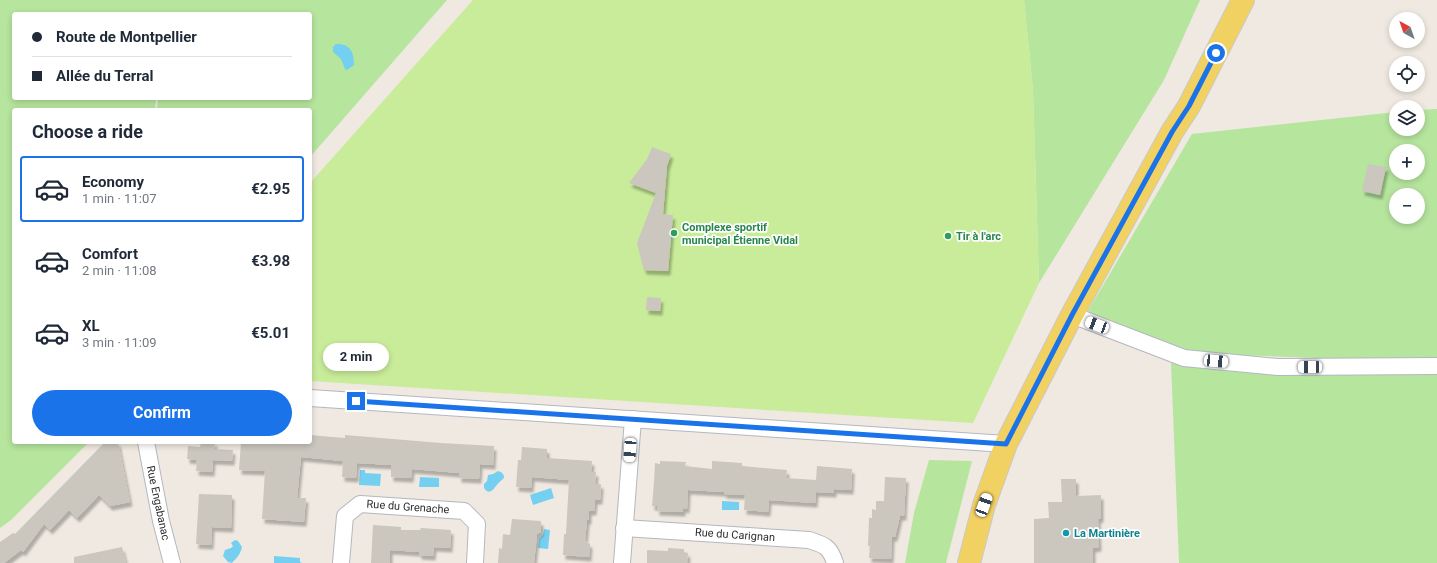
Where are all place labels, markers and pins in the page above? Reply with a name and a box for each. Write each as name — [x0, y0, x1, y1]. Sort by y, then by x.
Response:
place label: Complexe sportif municipal Étienne Vidal — [682, 221, 798, 247]
marker: Complexe sportif municipal Étienne Vidal — [669, 228, 679, 238]
place label: Tir à l'arc — [956, 230, 1001, 243]
marker: Tir à l'arc — [943, 231, 953, 241]
place label: La Martinière — [1074, 527, 1140, 540]
marker: La Martinière — [1061, 528, 1071, 538]

